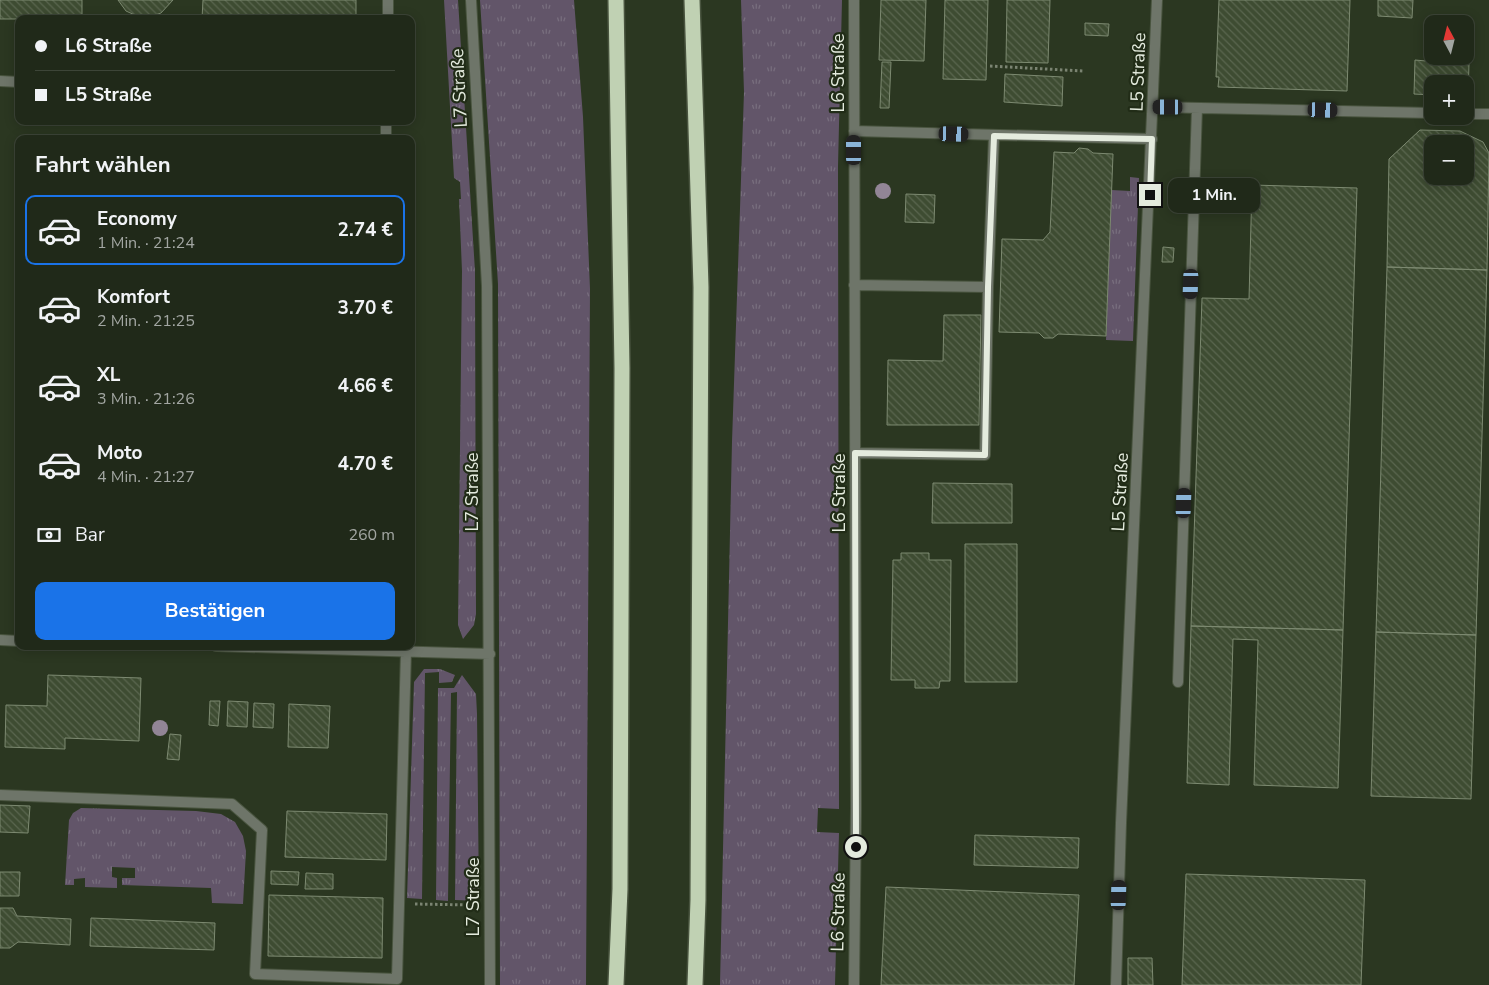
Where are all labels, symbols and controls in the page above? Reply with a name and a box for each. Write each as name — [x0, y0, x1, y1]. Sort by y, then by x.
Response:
north arrow — [1424, 15, 1474, 65]
map controls — [1424, 15, 1474, 185]
street label: L5 Straße — [1125, 32, 1151, 112]
text: L6 Straße — [65, 33, 152, 59]
street label: L6 Straße — [826, 33, 850, 113]
street label: L7 Straße — [445, 48, 473, 128]
button: + — [1424, 75, 1474, 125]
text: L5 Straße — [65, 82, 152, 108]
car — [1153, 100, 1183, 115]
car — [1307, 102, 1338, 118]
car — [938, 126, 969, 142]
car — [846, 135, 861, 165]
button: − — [1424, 135, 1474, 185]
text: Fahrt wählen — [35, 150, 171, 180]
callout: 1 Min. — [1168, 178, 1260, 212]
route end — [1139, 184, 1161, 206]
text: 1 Min. — [1191, 184, 1237, 206]
text: Economy — [97, 206, 177, 232]
icon: car — [37, 208, 82, 253]
text: 2.74 € — [338, 217, 393, 243]
text: 1 Min. · 21:24 — [97, 232, 195, 254]
car — [1182, 269, 1199, 299]
text: Komfort — [97, 284, 170, 310]
icon: car — [37, 286, 82, 331]
text: 3.70 € — [338, 295, 393, 321]
text: 2 Min. · 21:25 — [97, 310, 195, 332]
text: XL — [97, 362, 120, 388]
icon: car — [37, 364, 82, 409]
text: 4.66 € — [338, 373, 393, 399]
text: 3 Min. · 21:26 — [97, 388, 195, 410]
text: Moto — [97, 440, 143, 466]
icon: car — [37, 442, 82, 487]
text: 4.70 € — [338, 451, 393, 477]
street label: L7 Straße — [460, 452, 484, 532]
street label: L5 Straße — [1106, 452, 1134, 532]
street label: L6 Straße — [827, 453, 851, 533]
text: 4 Min. · 21:27 — [97, 466, 195, 488]
car — [1175, 488, 1192, 518]
icon: cash — [35, 521, 63, 549]
text: Bar — [75, 522, 105, 548]
text: 260 m — [348, 524, 395, 546]
button: Bestätigen — [35, 582, 395, 640]
route start — [845, 836, 867, 858]
street label: L7 Straße — [461, 857, 485, 937]
street label: L6 Straße — [825, 872, 851, 952]
car — [1110, 880, 1127, 910]

